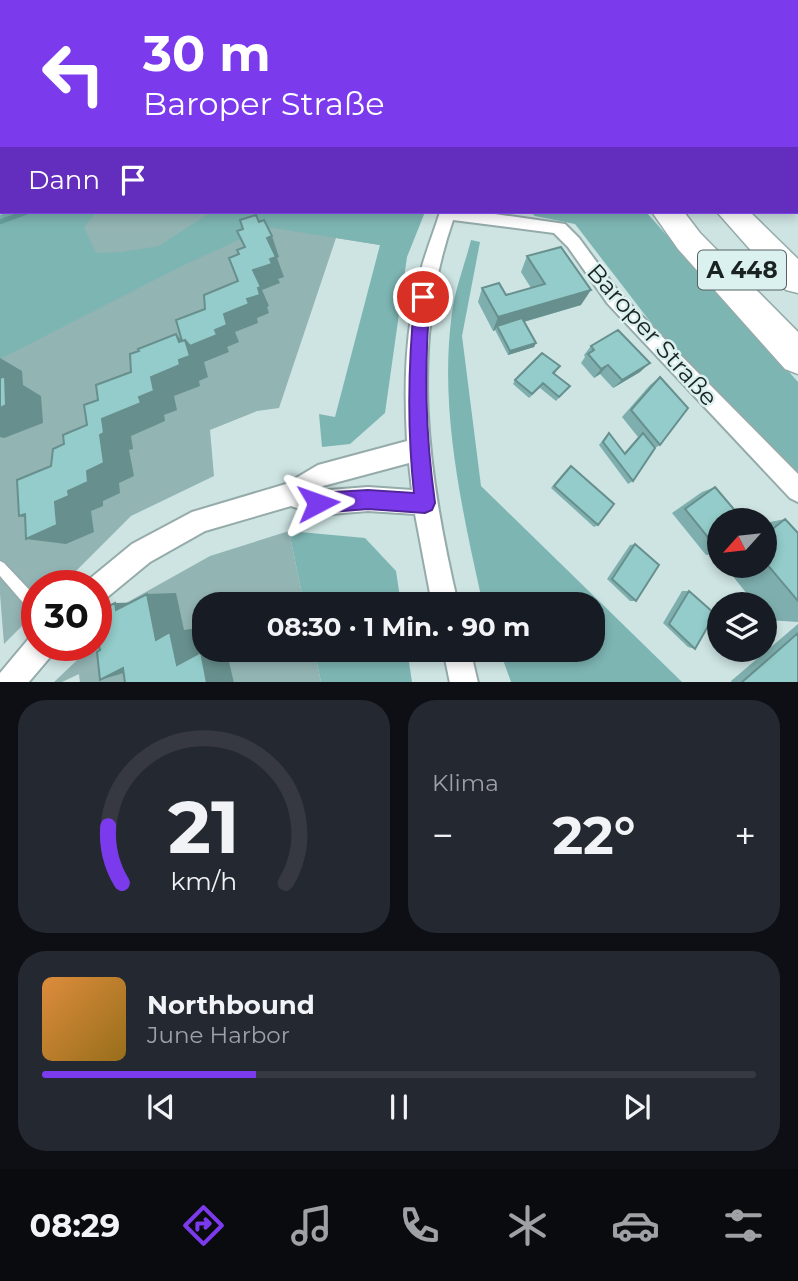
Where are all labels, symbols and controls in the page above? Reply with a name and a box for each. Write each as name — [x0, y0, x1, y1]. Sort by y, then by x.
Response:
text: 30 m — [143, 24, 271, 83]
icon: left — [28, 28, 119, 119]
text: Baroper Straße — [143, 84, 385, 123]
icon: arrive — [114, 161, 152, 199]
text: Dann — [28, 164, 100, 196]
road number: A 448 — [698, 250, 786, 290]
street label: Baroper Straße — [581, 258, 724, 412]
pin — [393, 267, 453, 327]
icon: arrive — [404, 278, 442, 316]
position arrow — [281, 466, 355, 540]
north arrow — [707, 508, 777, 578]
map controls — [707, 508, 777, 662]
speed limit sign: 30 — [21, 570, 112, 661]
button: layers — [707, 592, 777, 662]
text: 08:30 · 1 Min. · 90 m — [267, 611, 530, 643]
text: Klima — [432, 769, 499, 797]
text: 21 — [168, 783, 240, 871]
text: 22° — [552, 804, 636, 867]
text: − — [432, 812, 454, 859]
text: + — [734, 812, 756, 859]
text: km/h — [171, 865, 237, 895]
text: Northbound — [147, 989, 315, 1021]
text: June Harbor — [147, 1021, 290, 1049]
icon: previous — [142, 1088, 180, 1126]
icon: pause — [380, 1088, 418, 1126]
icon: next — [618, 1088, 656, 1126]
icon: directions — [179, 1201, 228, 1250]
icon: music — [287, 1201, 336, 1250]
icon: phone — [395, 1201, 444, 1250]
icon: climate — [503, 1201, 552, 1250]
icon: car — [611, 1201, 660, 1250]
icon: filters — [719, 1201, 768, 1250]
text: 08:29 — [30, 1206, 120, 1245]

